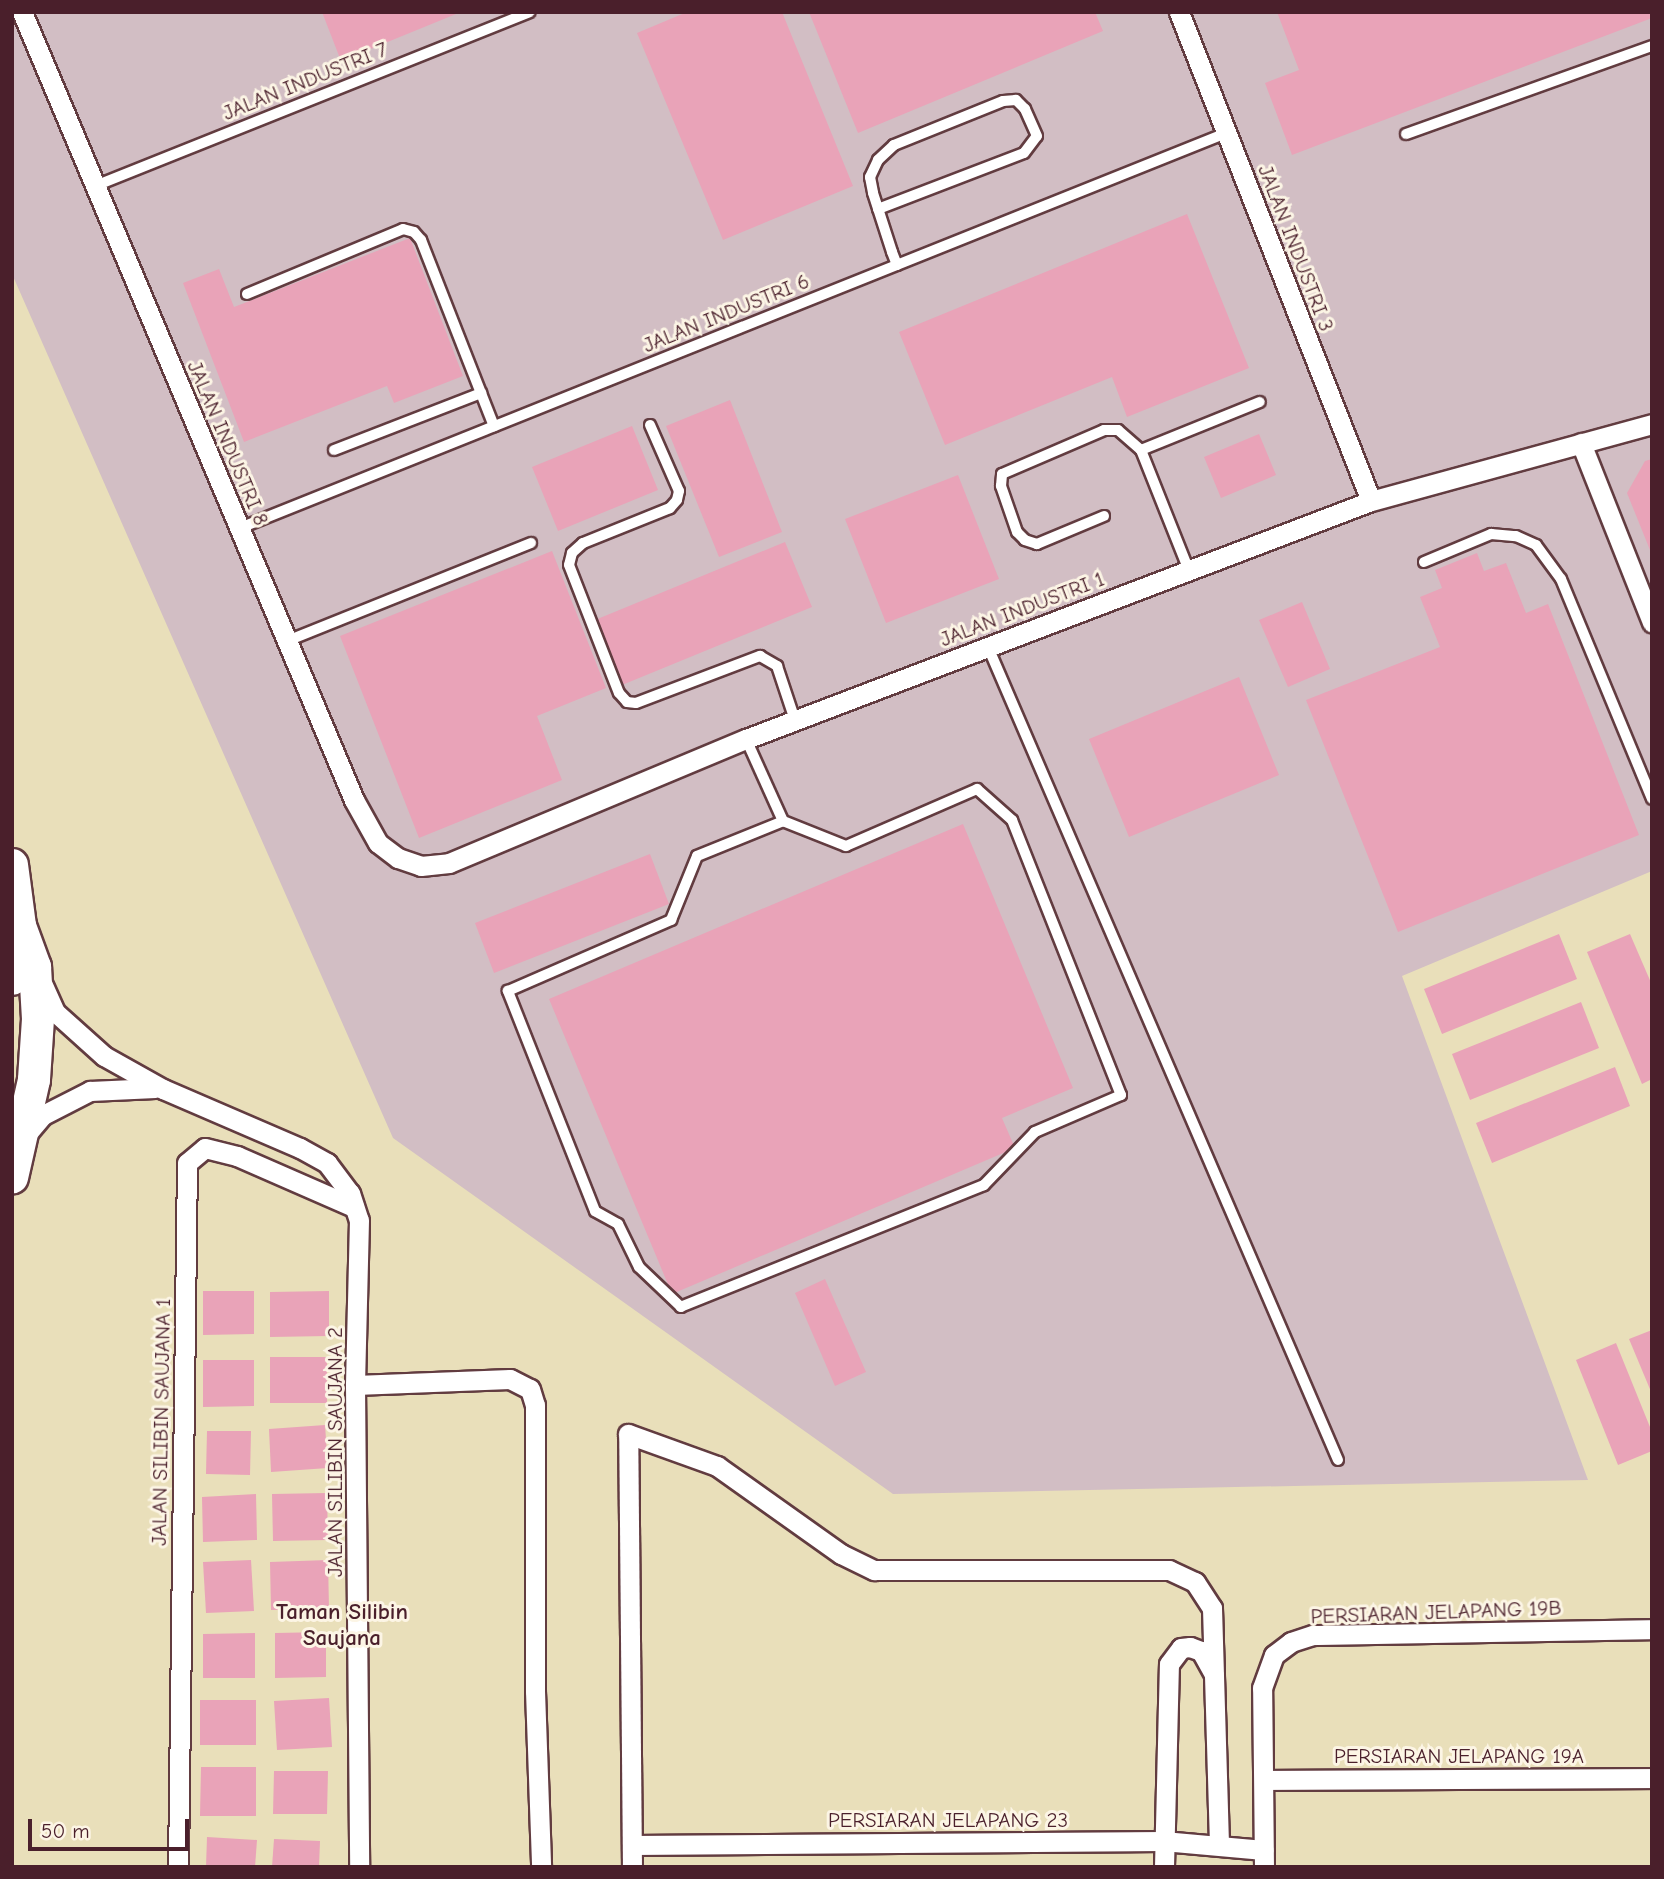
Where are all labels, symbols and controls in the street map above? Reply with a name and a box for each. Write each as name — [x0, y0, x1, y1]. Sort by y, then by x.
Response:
street label: JALAN INDUSTRI 7 — [219, 36, 391, 126]
street label: JALAN INDUSTRI 3 — [1253, 161, 1339, 335]
street label: JALAN INDUSTRI 6 — [639, 268, 813, 358]
street label: JALAN INDUSTRI 8 — [182, 357, 274, 529]
street label: JALAN INDUSTRI 1 — [936, 566, 1108, 652]
street label: JALAN SILIBIN SAUJANA 1 — [146, 1298, 176, 1546]
street label: JALAN SILIBIN SAUJANA 2 — [322, 1327, 348, 1577]
street label: PERSIARAN JELAPANG 19B — [1310, 1595, 1562, 1629]
district label: Taman Silibin Saujana — [276, 1598, 408, 1652]
street label: PERSIARAN JELAPANG 19A — [1334, 1743, 1584, 1769]
scale bar — [32, 1806, 192, 1850]
street label: PERSIARAN JELAPANG 23 — [828, 1807, 1068, 1833]
text: 50 m — [41, 1819, 90, 1843]

